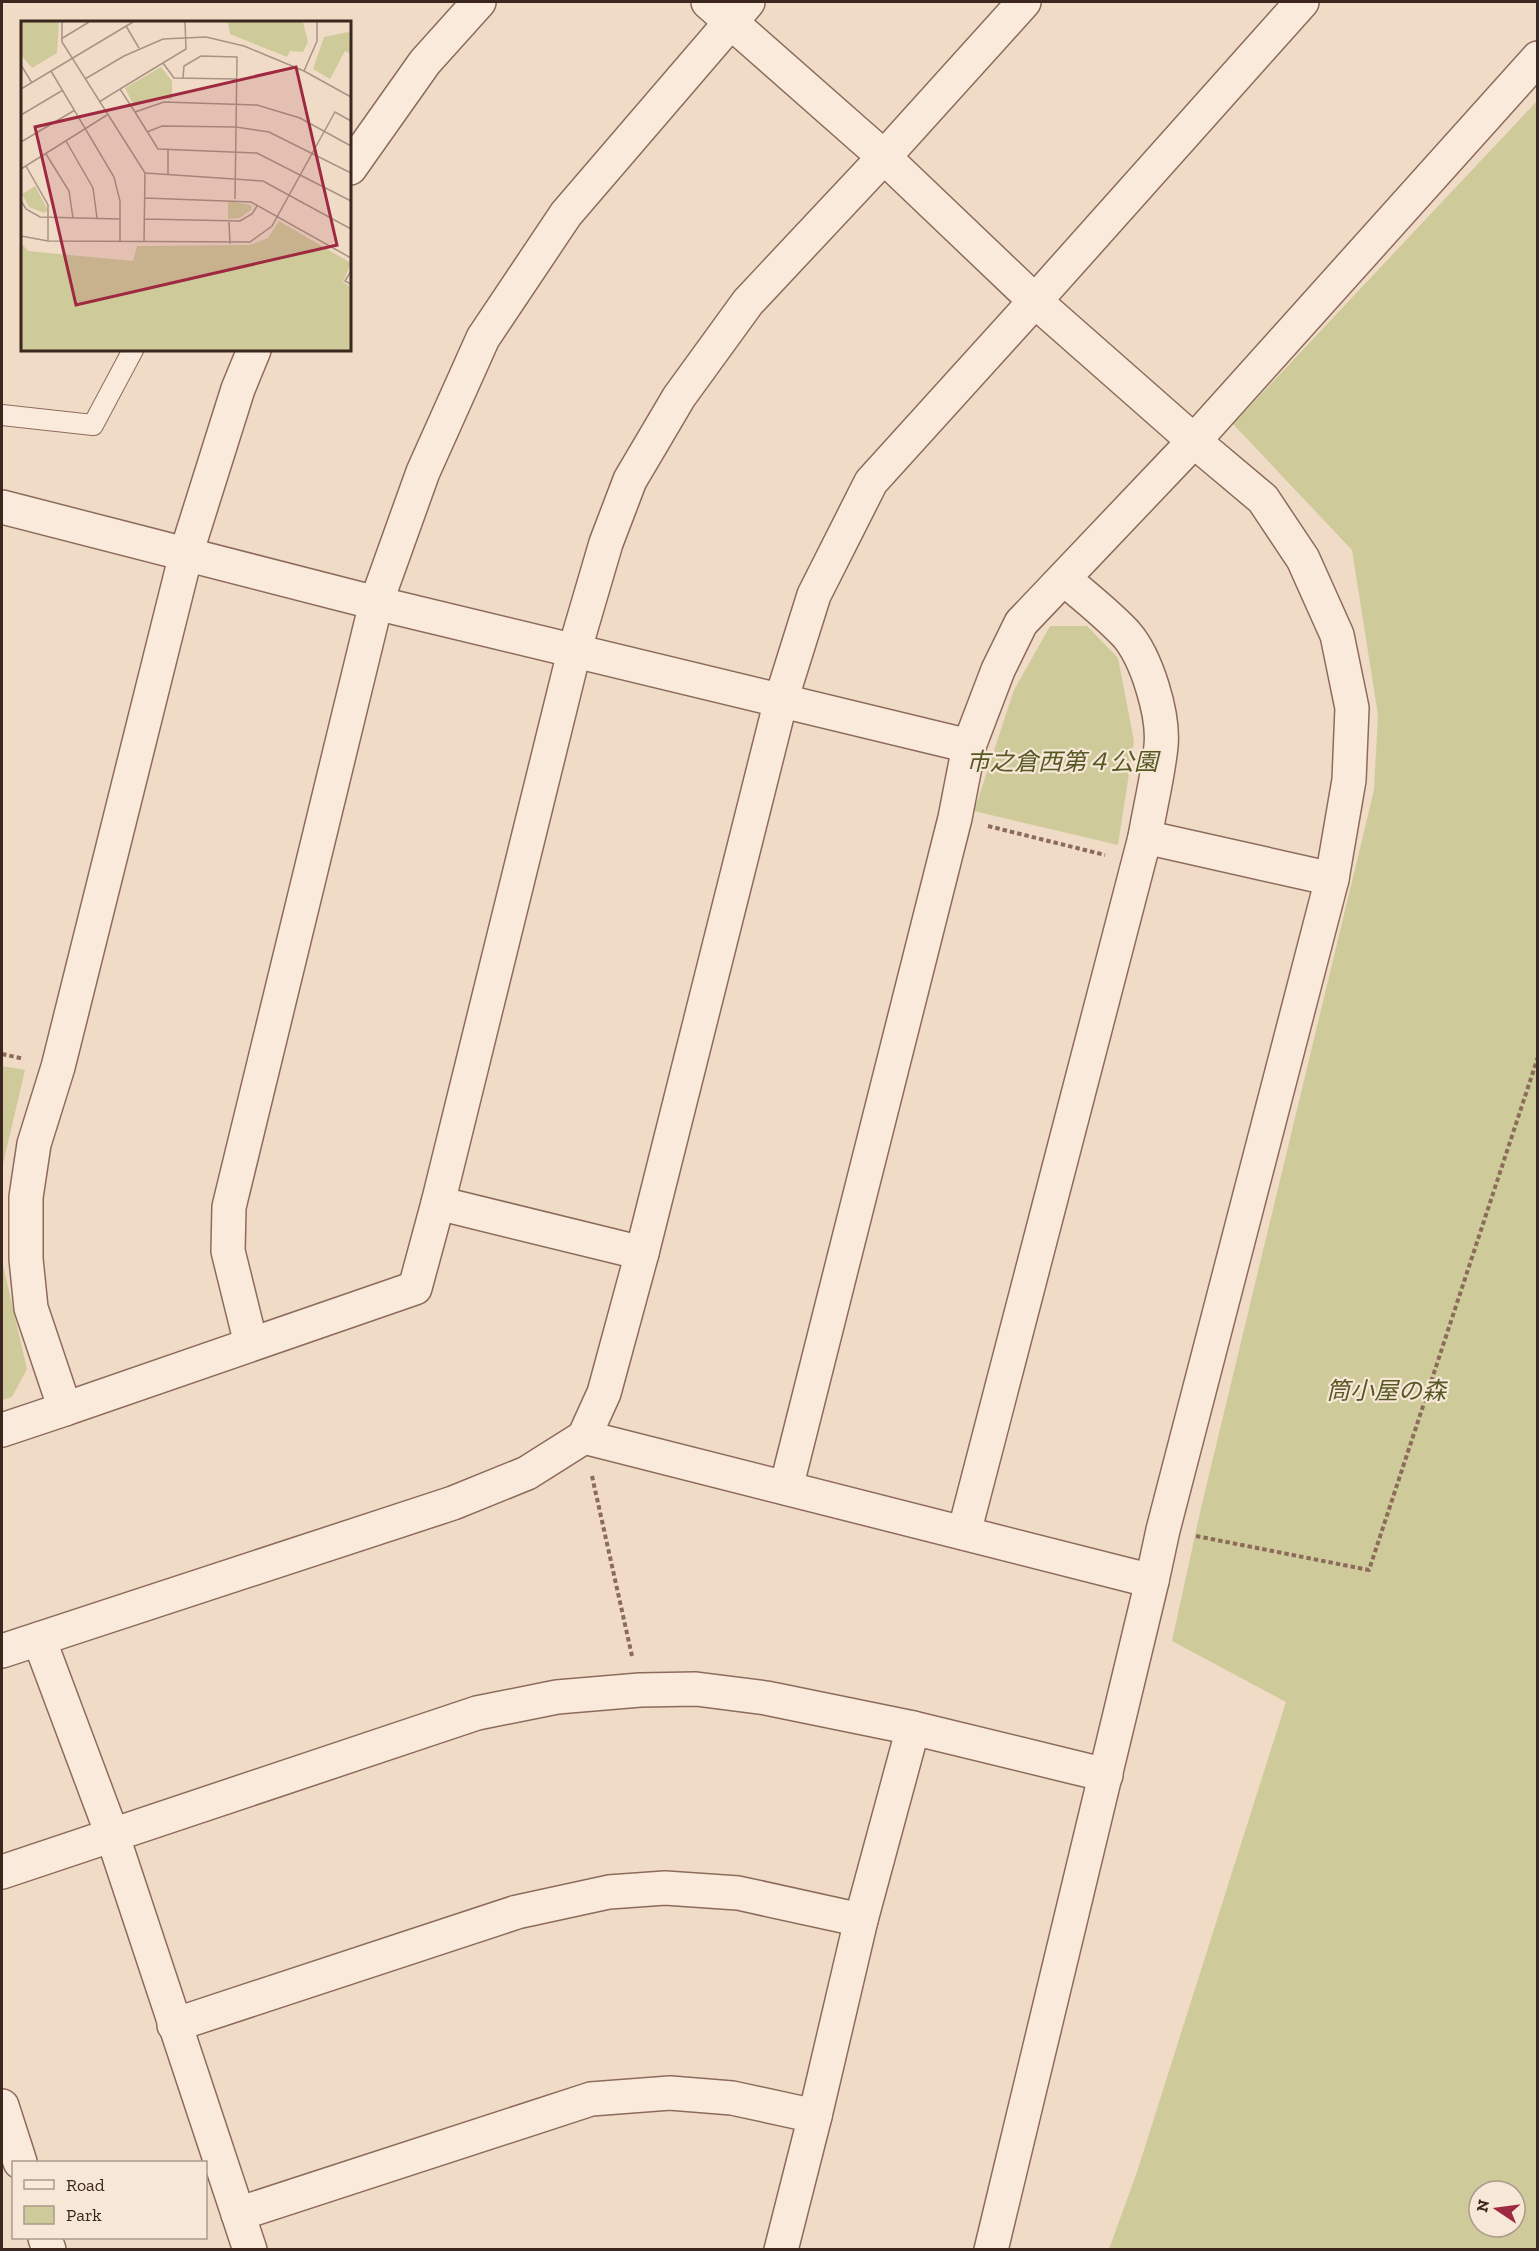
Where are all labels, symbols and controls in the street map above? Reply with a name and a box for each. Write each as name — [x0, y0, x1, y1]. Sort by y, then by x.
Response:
inset map — [21, 21, 351, 351]
park label: 市之倉西第４公園 — [966, 747, 1161, 776]
park label: 筒小屋の森 — [1326, 1376, 1448, 1405]
legend — [12, 2161, 207, 2239]
text: Road — [66, 2174, 105, 2196]
north arrow — [1467, 2179, 1527, 2239]
text: N — [1472, 2198, 1493, 2214]
text: Park — [66, 2204, 102, 2226]

